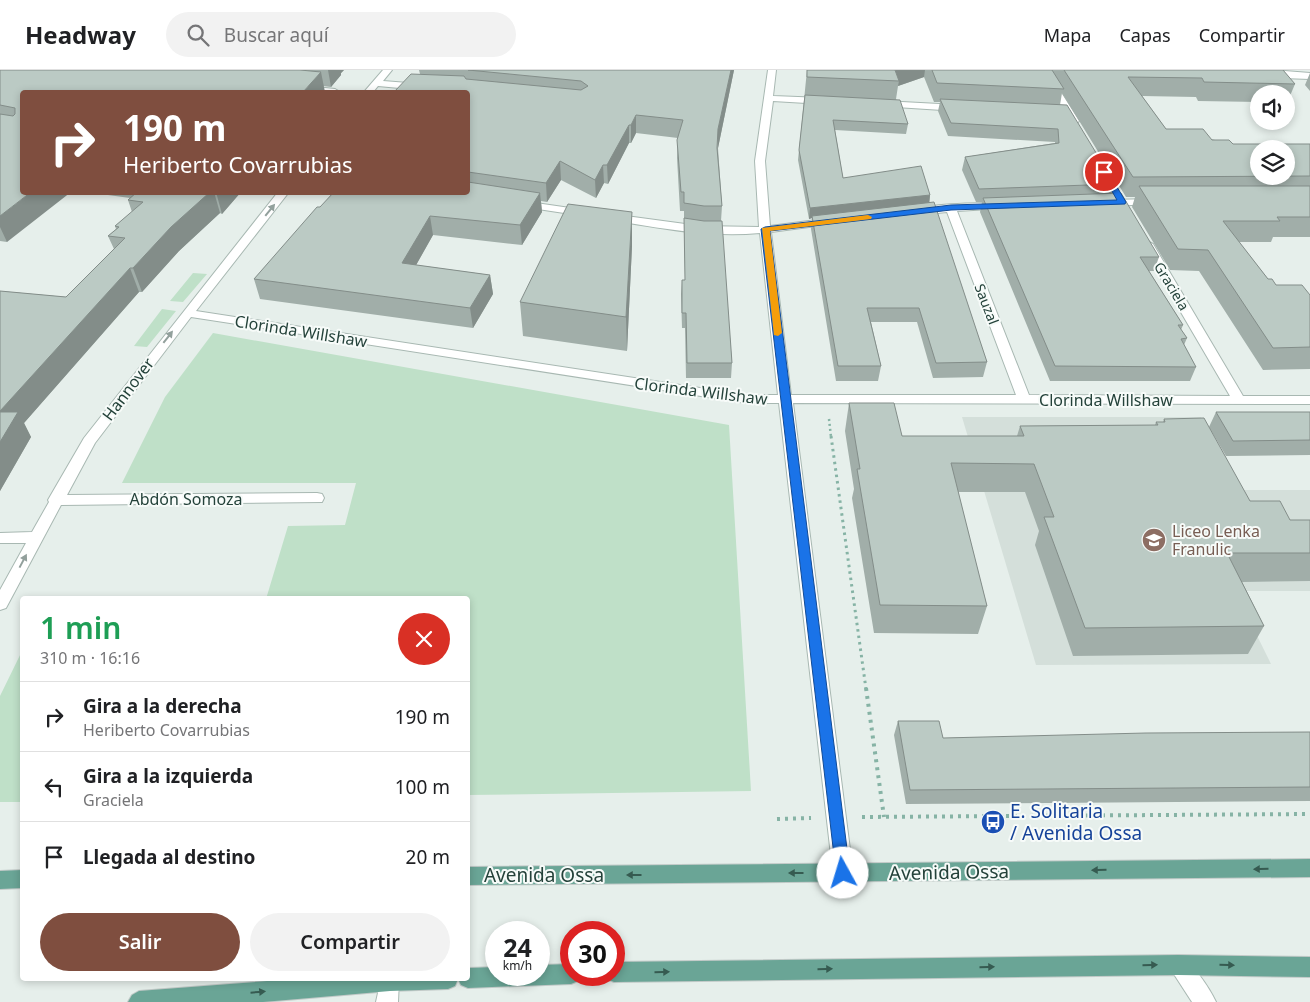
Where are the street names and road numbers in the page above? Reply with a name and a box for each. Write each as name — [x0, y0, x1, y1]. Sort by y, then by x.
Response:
street label: Graciela — [1150, 258, 1194, 314]
street label: Sauzal — [971, 281, 1003, 327]
street label: Clorinda Willshaw — [233, 310, 369, 352]
street label: Hannover — [97, 353, 159, 425]
street label: Clorinda Willshaw — [633, 372, 769, 410]
street label: Clorinda Willshaw — [1039, 389, 1173, 411]
street label: Abdón Somoza — [129, 488, 243, 510]
street label: Avenida Ossa — [889, 858, 1009, 886]
street label: Avenida Ossa — [484, 862, 604, 888]

